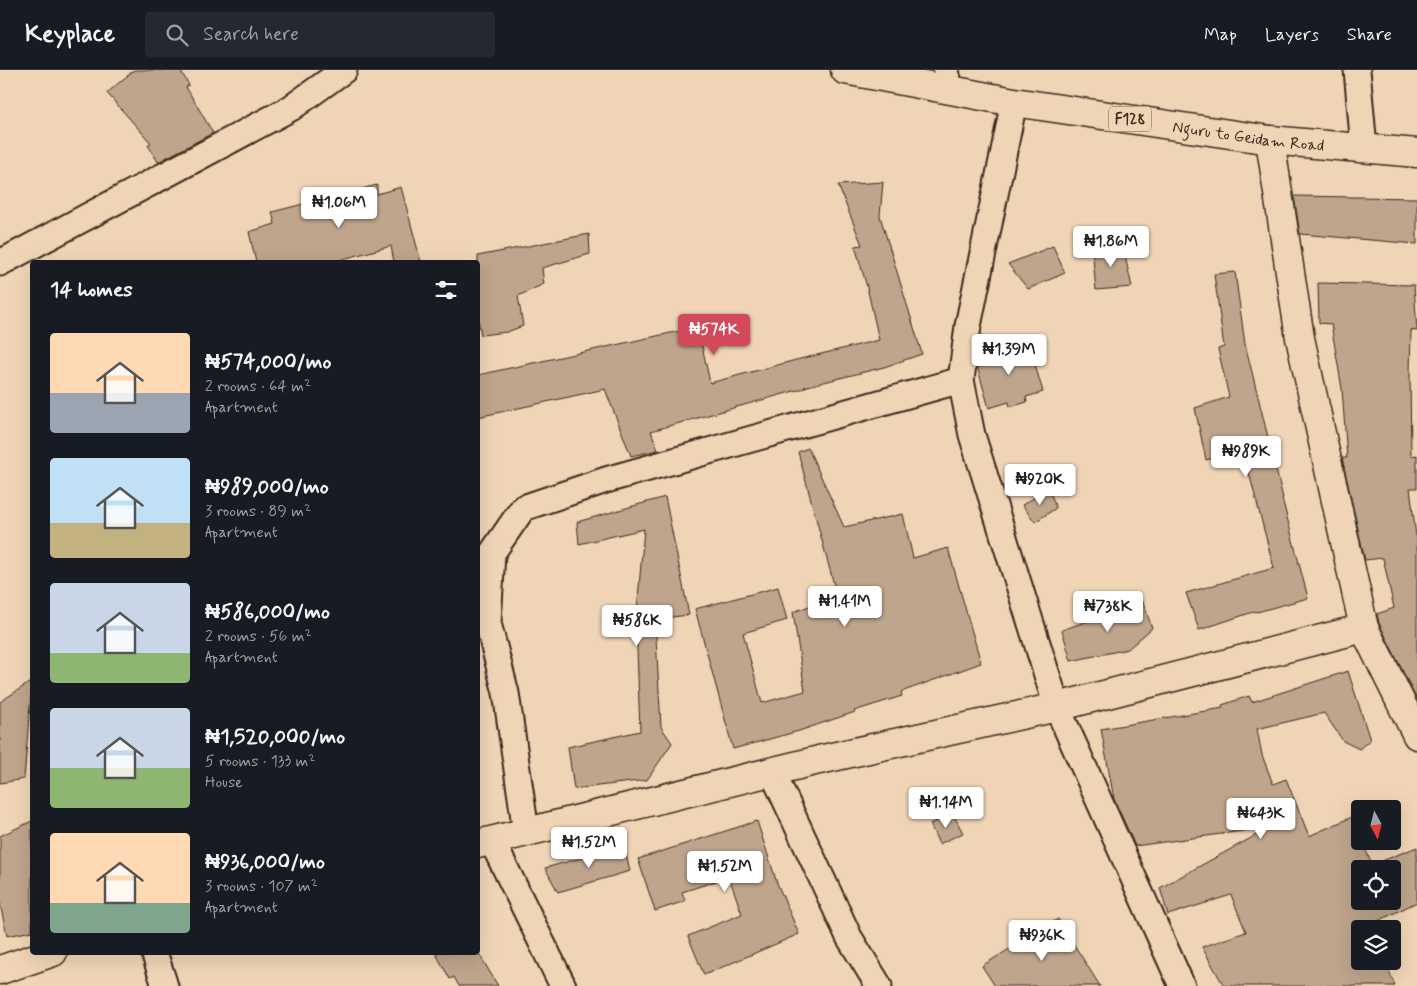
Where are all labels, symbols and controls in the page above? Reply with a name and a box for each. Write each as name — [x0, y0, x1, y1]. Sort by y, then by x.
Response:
search box — [145, 12, 495, 57]
text: Keyplace — [25, 19, 115, 50]
icon: search — [163, 21, 191, 49]
text: Search here — [203, 22, 299, 47]
text: Map — [1204, 23, 1237, 47]
text: Layers — [1265, 23, 1319, 47]
text: Share — [1347, 23, 1392, 47]
road number: F128 — [1109, 106, 1151, 132]
street label: Nguru to Geidam Road — [1171, 117, 1325, 157]
pin: ₦1.06M — [298, 186, 380, 229]
text: ₦1.06M — [312, 192, 366, 213]
pin: ₦1.86M — [1070, 226, 1152, 268]
text: ₦1.86M — [1084, 231, 1138, 252]
text: 14 homes — [50, 276, 133, 304]
icon: filters — [432, 276, 460, 304]
pin: ₦574K — [679, 314, 749, 356]
text: ₦574K — [689, 319, 739, 340]
pin: ₦1.39M — [968, 334, 1050, 376]
text: ₦1.39M — [983, 339, 1035, 360]
text: ₦574,000/mo — [205, 348, 331, 376]
icon: home — [90, 353, 150, 413]
text: 2 rooms · 64 m² — [205, 376, 311, 397]
text: Apartment — [205, 397, 278, 418]
pin: ₦989K — [1211, 436, 1281, 478]
text: ₦989K — [1222, 441, 1270, 462]
pin: ₦920K — [1005, 464, 1075, 506]
text: ₦920K — [1016, 469, 1064, 490]
text: ₦989,000/mo — [205, 473, 329, 501]
icon: home — [90, 478, 150, 538]
text: 3 rooms · 89 m² — [205, 501, 311, 522]
text: Apartment — [205, 522, 278, 543]
pin: ₦1.41M — [804, 586, 886, 628]
pin: ₦738K — [1073, 590, 1143, 633]
text: ₦1.41M — [819, 591, 871, 612]
text: ₦738K — [1084, 596, 1132, 617]
text: ₦586,000/mo — [205, 598, 330, 626]
icon: home — [90, 603, 150, 663]
pin: ₦586K — [602, 604, 672, 647]
text: ₦586K — [613, 610, 661, 631]
text: 2 rooms · 56 m² — [205, 626, 312, 647]
text: Apartment — [205, 647, 278, 668]
text: ₦1,520,000/mo — [205, 723, 345, 751]
icon: home — [90, 728, 150, 788]
text: 5 rooms · 133 m² — [205, 751, 315, 772]
text: House — [205, 772, 243, 793]
pin: ₦1.14M — [905, 786, 987, 829]
text: ₦1.14M — [920, 792, 972, 813]
pin: ₦643K — [1226, 798, 1296, 840]
north arrow — [1351, 800, 1401, 850]
map controls — [1351, 800, 1401, 970]
text: ₦643K — [1237, 803, 1285, 824]
pin: ₦1.52M — [548, 826, 630, 869]
text: ₦1.52M — [562, 832, 616, 853]
text: ₦936,000/mo — [205, 848, 325, 876]
pin: ₦1.52M — [684, 850, 766, 893]
icon: home — [90, 853, 150, 913]
text: ₦1.52M — [698, 856, 752, 877]
button: locate — [1351, 860, 1401, 910]
text: 3 rooms · 107 m² — [205, 876, 318, 897]
text: Apartment — [205, 897, 278, 918]
pin: ₦936K — [1007, 920, 1077, 962]
button: layers — [1351, 920, 1401, 970]
text: ₦936K — [1020, 925, 1065, 946]

